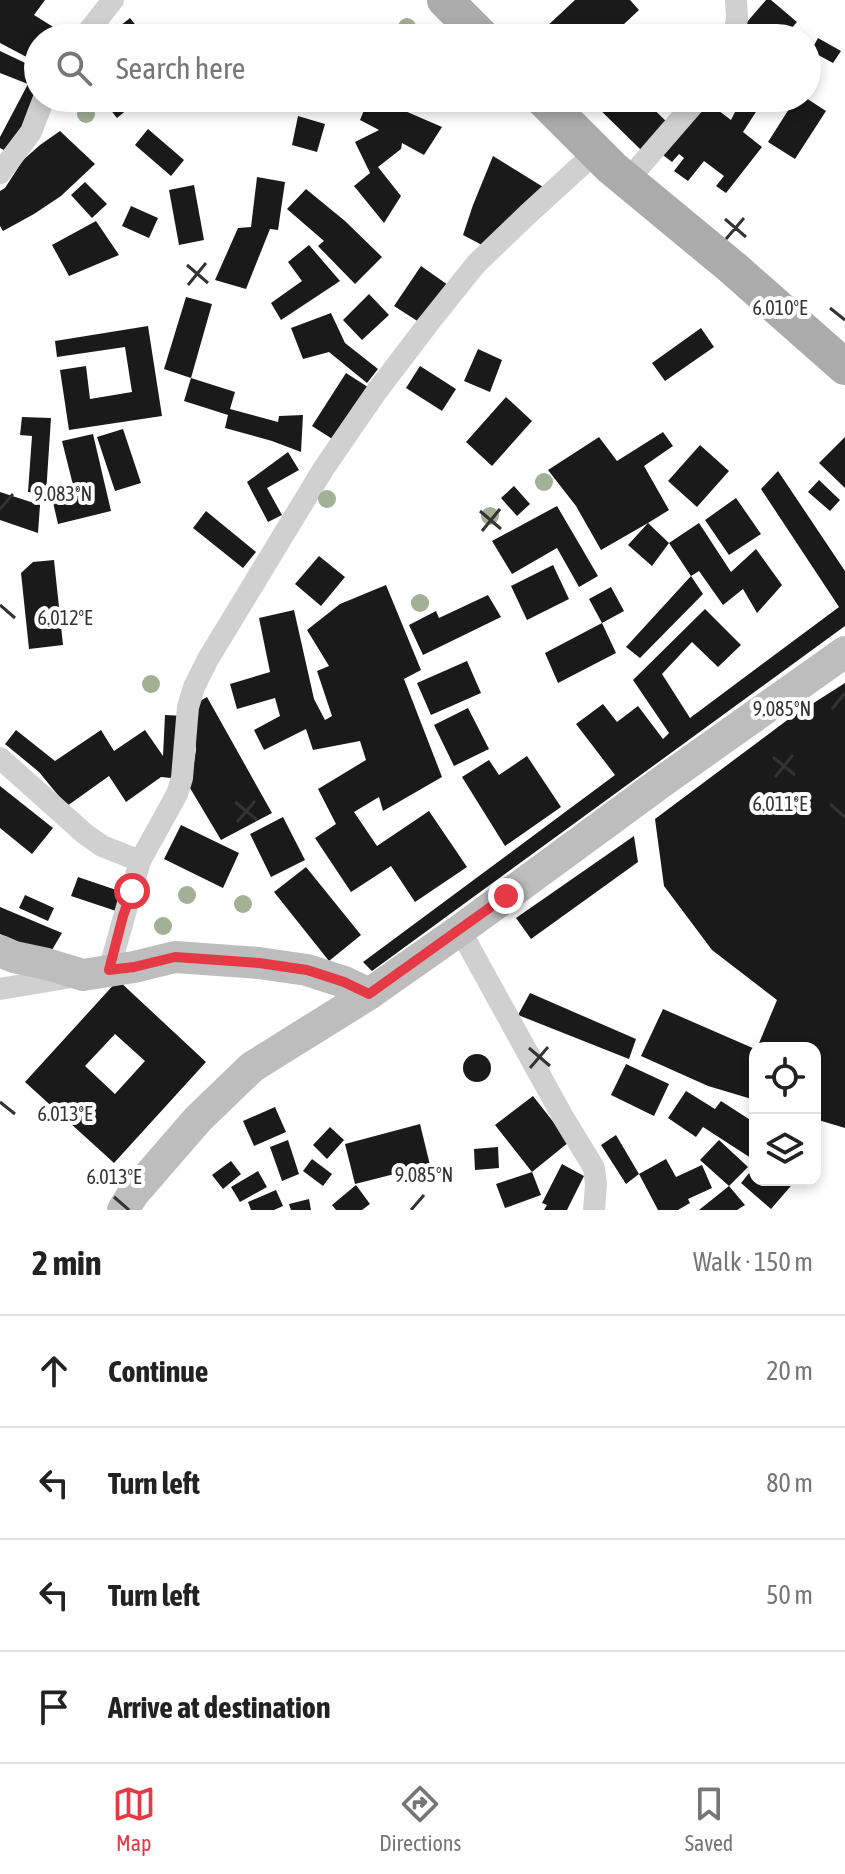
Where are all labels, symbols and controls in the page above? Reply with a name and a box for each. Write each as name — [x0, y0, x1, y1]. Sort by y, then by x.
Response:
search box — [24, 24, 821, 112]
icon: search — [52, 46, 96, 90]
text: Search here — [116, 51, 245, 85]
text: 6.010°E — [752, 296, 808, 319]
text: 9.083°N — [34, 482, 92, 505]
text: 6.012°E — [37, 606, 93, 629]
text: 9.085°N — [753, 697, 811, 720]
text: 6.011°E — [752, 792, 808, 815]
route start — [114, 873, 150, 909]
route end — [488, 878, 524, 914]
map controls — [749, 1042, 821, 1186]
button: locate — [749, 1042, 821, 1114]
text: 6.013°E — [37, 1102, 93, 1125]
button: layers — [749, 1114, 821, 1186]
text: 9.085°N — [395, 1163, 453, 1186]
text: 6.013°E — [86, 1165, 142, 1188]
text: 2 min — [32, 1243, 101, 1282]
text: Walk · 150 m — [693, 1247, 813, 1277]
icon: ahead — [32, 1349, 76, 1393]
text: Continue — [108, 1354, 208, 1388]
text: 20 m — [766, 1356, 813, 1386]
icon: left — [32, 1461, 76, 1505]
text: Turn left — [108, 1466, 200, 1500]
text: 80 m — [766, 1468, 813, 1498]
icon: left — [32, 1573, 76, 1617]
text: Turn left — [108, 1578, 200, 1612]
text: 50 m — [766, 1580, 813, 1610]
icon: arrive — [32, 1685, 76, 1729]
text: Arrive at destination — [108, 1690, 330, 1724]
tab: Map — [112, 1782, 156, 1856]
tab: Directions — [379, 1782, 461, 1856]
tab: Saved — [685, 1782, 733, 1856]

